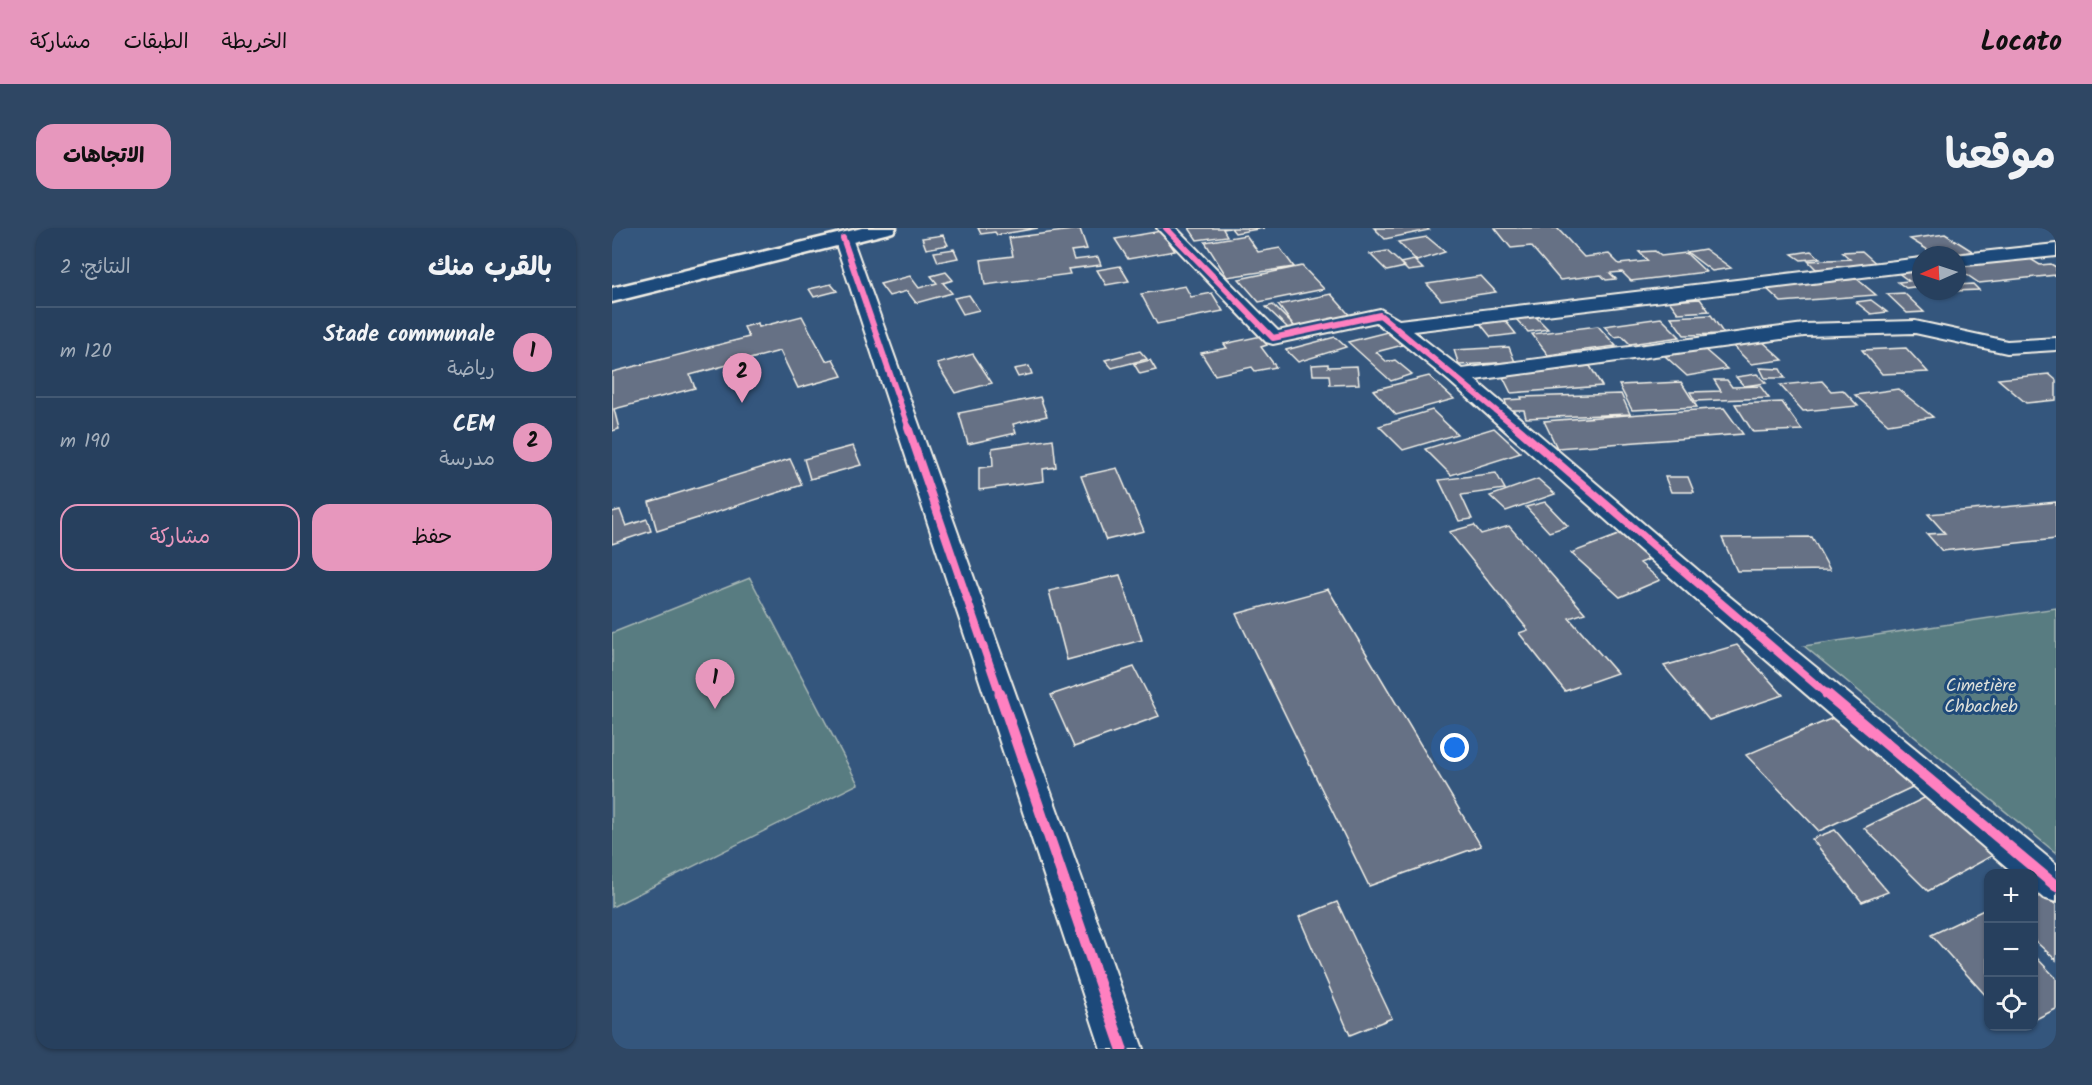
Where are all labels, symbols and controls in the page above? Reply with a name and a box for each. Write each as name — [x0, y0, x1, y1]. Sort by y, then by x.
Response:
text: Locato — [1981, 20, 2062, 65]
text: مشاركة — [30, 26, 91, 59]
text: الطبقات — [124, 26, 189, 59]
text: الخريطة — [222, 26, 287, 59]
text: موقعنا — [1945, 123, 2056, 190]
button: الاتجاهات — [36, 124, 171, 189]
north arrow — [1912, 246, 1966, 300]
text: بالقرب منك — [428, 247, 552, 289]
text: النتائج: 2 — [60, 252, 131, 284]
text: Stade communale — [323, 318, 495, 353]
text: 120 m — [60, 336, 112, 368]
text: 1 — [529, 336, 536, 368]
text: رياضة — [447, 354, 495, 386]
pin: 2 — [722, 354, 762, 403]
text: CEM — [453, 408, 495, 443]
text: 190 m — [60, 426, 110, 458]
text: 2 — [527, 426, 538, 458]
text: مدرسة — [439, 444, 495, 476]
button: مشاركة — [60, 504, 300, 571]
button: حفظ — [312, 504, 552, 571]
pin: 1 — [696, 660, 734, 709]
park label: Cimetière Chbacheb — [1944, 672, 2018, 722]
your location — [1440, 733, 1469, 762]
map controls — [1984, 869, 2038, 1031]
button: + — [1984, 869, 2038, 923]
button: − — [1984, 923, 2038, 977]
button: locate — [1984, 977, 2038, 1031]

